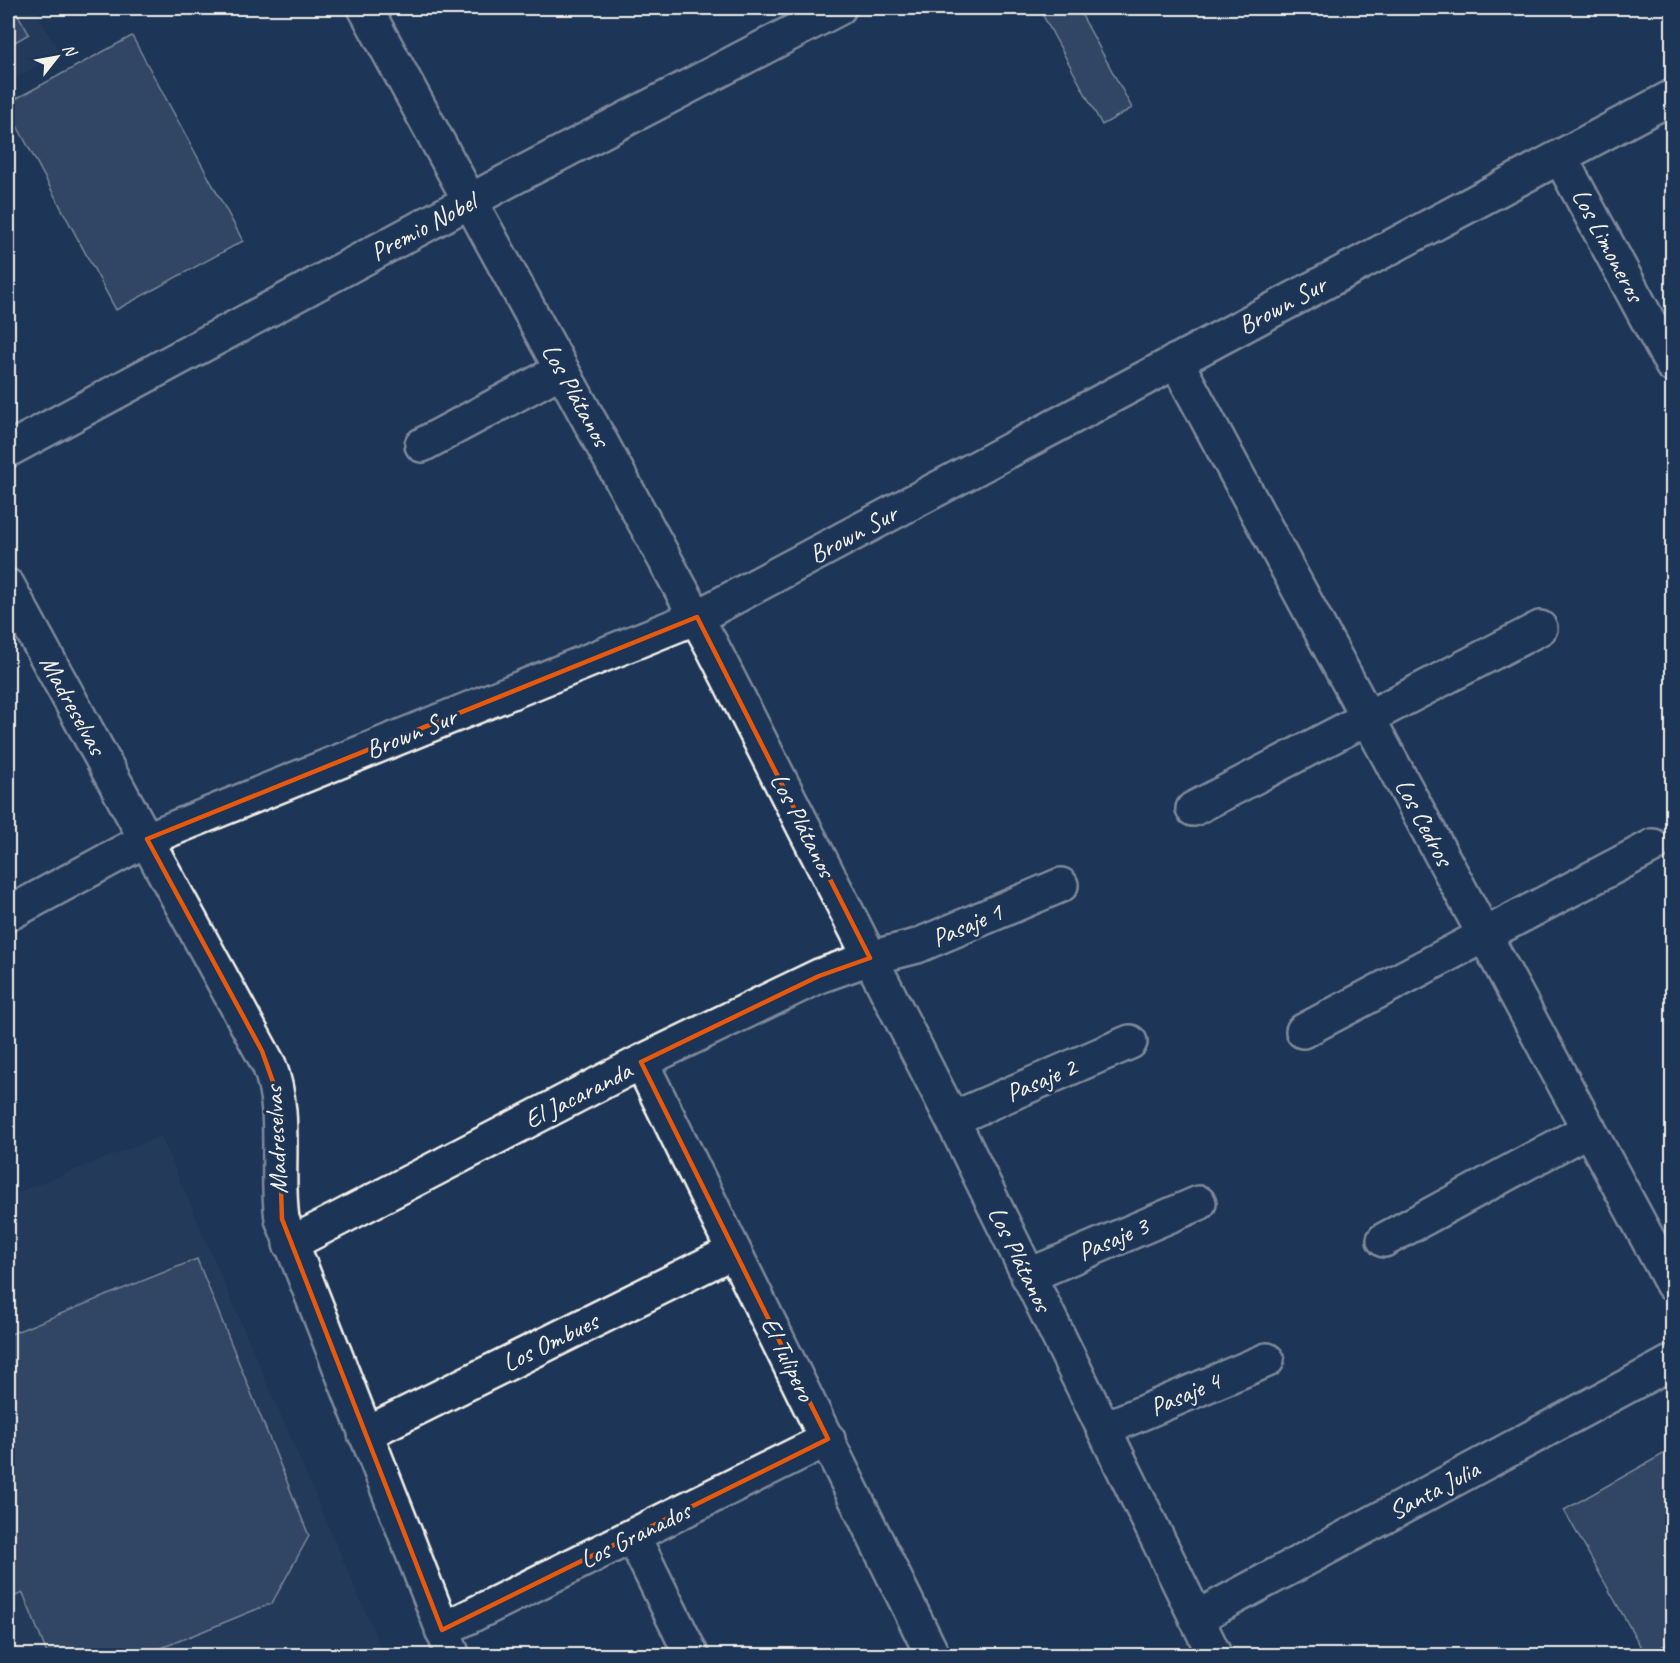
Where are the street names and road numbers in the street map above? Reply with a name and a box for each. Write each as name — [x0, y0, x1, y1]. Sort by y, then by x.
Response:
street label: Premio Nobel — [364, 183, 486, 269]
street label: Los Limoneros — [1564, 183, 1653, 309]
street label: Brown Sur — [1232, 267, 1334, 342]
street label: Los Plátanos — [534, 338, 619, 454]
street label: Brown Sur — [803, 496, 905, 571]
street label: Madreselvas — [32, 649, 115, 762]
street label: Brown Sur — [361, 699, 464, 766]
street label: Los Plátanos — [763, 767, 844, 885]
street label: Los Cedros — [1387, 773, 1462, 873]
street label: Pasaje 1 — [927, 895, 1008, 955]
street label: Pasaje 2 — [1001, 1050, 1083, 1110]
street label: El Jacaranda — [519, 1053, 639, 1136]
street label: Madreselvas — [257, 1083, 295, 1195]
street label: Los Plátanos — [980, 1201, 1061, 1319]
street label: Pasaje 3 — [1073, 1209, 1155, 1269]
street label: Los Ombues — [497, 1304, 605, 1379]
street label: El Tulipero — [754, 1311, 823, 1408]
street label: Pasaje 4 — [1145, 1364, 1227, 1424]
street label: Santa Julia — [1383, 1452, 1486, 1528]
street label: Los Granados — [574, 1493, 698, 1576]

